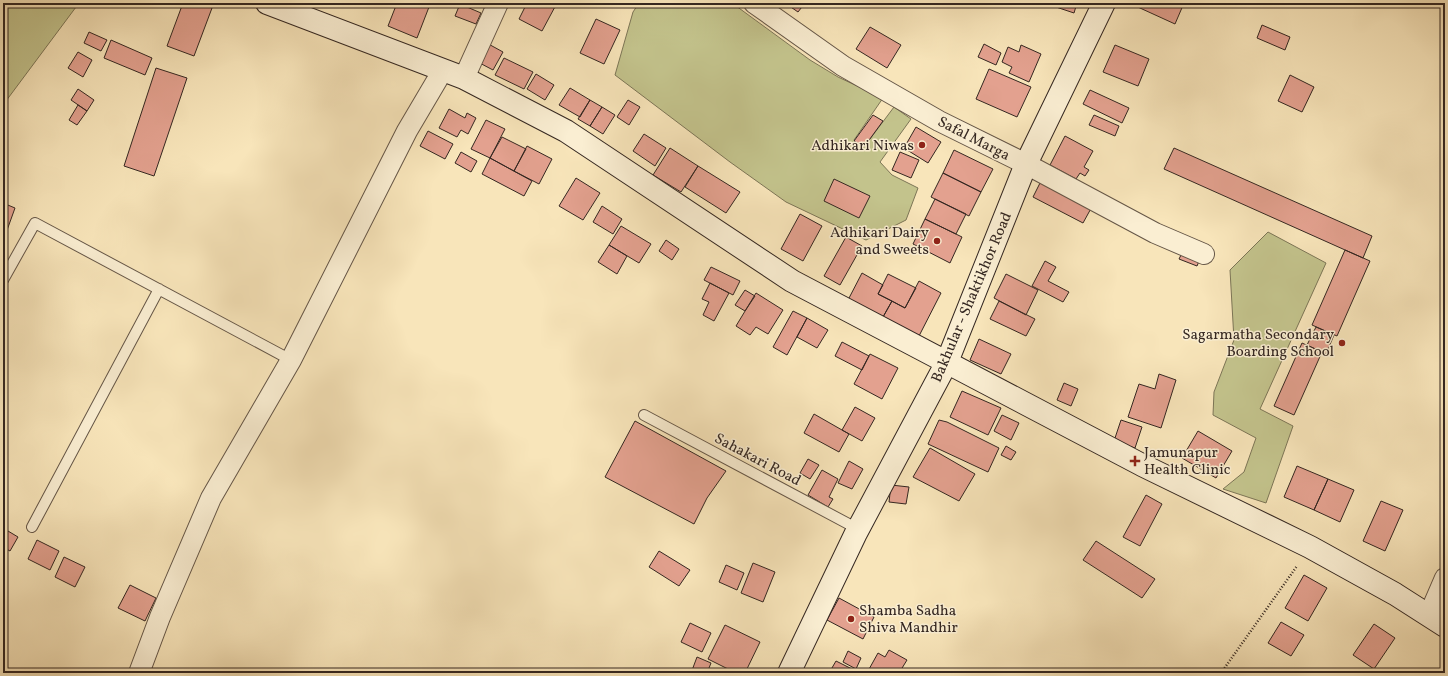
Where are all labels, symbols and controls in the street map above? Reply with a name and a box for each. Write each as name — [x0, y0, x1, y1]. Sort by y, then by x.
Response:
street label: Safal Marga — [933, 112, 1013, 167]
place label: Adhikari Niwas — [811, 136, 914, 157]
marker: Adhikari Niwas — [917, 140, 927, 150]
street label: Bakhular - Shaktikhor Road — [927, 209, 1018, 386]
place label: Adhikari Dairy and Sweets — [830, 223, 929, 261]
marker: Adhikari Dairy and Sweets — [932, 236, 942, 246]
place label: Sagarmatha Secondary Boarding School — [1182, 325, 1334, 363]
marker: Sagarmatha Secondary Boarding School — [1337, 338, 1347, 348]
street label: Sahakari Road — [710, 429, 804, 492]
place label: Jamunapur Health Clinic — [1144, 443, 1231, 481]
marker: Jamunapur Health Clinic — [1129, 455, 1141, 467]
place label: Shamba Sadha Shiva Mandhir — [859, 601, 958, 639]
marker: Shamba Sadha Shiva Mandhir — [846, 614, 856, 624]

